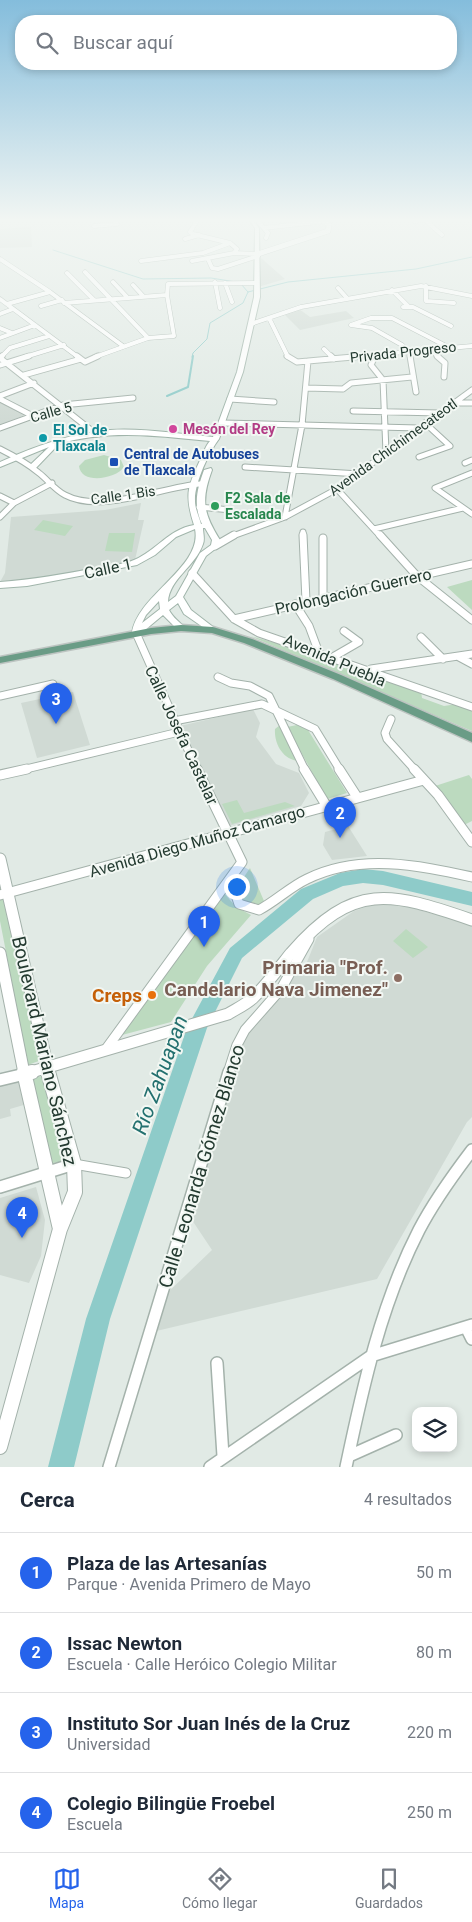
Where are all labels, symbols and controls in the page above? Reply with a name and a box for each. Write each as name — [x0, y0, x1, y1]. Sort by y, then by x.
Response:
search box — [15, 15, 457, 70]
icon: search — [33, 29, 61, 57]
text: Buscar aquí — [73, 31, 173, 54]
street label: Privada Progreso — [349, 338, 457, 366]
street label: Avenida Chichimecateotl — [326, 395, 460, 499]
street label: Calle 5 — [28, 398, 74, 426]
place label: Mesón del Rey — [183, 421, 276, 437]
place label: El Sol de Tlaxcala — [53, 422, 108, 454]
marker: Mesón del Rey — [167, 423, 179, 435]
marker: El Sol de Tlaxcala — [37, 432, 49, 444]
place label: Central de Autobuses de Tlaxcala — [124, 446, 259, 478]
marker: Central de Autobuses de Tlaxcala — [108, 456, 120, 468]
street label: Calle 1 Bis — [90, 483, 156, 507]
place label: F2 Sala de Escalada — [225, 490, 291, 522]
marker: F2 Sala de Escalada — [209, 500, 221, 512]
street label: Calle 1 — [82, 554, 134, 583]
street label: Prolongación Guerrero — [273, 564, 433, 619]
street label: Avenida Puebla — [281, 630, 389, 691]
street label: Calle Josefa Castelar — [141, 663, 222, 808]
pin: 3 — [40, 683, 72, 724]
pin: 2 — [324, 797, 356, 838]
street label: Avenida Diego Muñoz Camargo — [87, 802, 307, 881]
your location — [224, 874, 250, 900]
pin: 1 — [188, 906, 220, 947]
street label: Boulevard Mariano Sánchez — [7, 934, 82, 1168]
place label: Primaria "Prof. Candelario Nava Jimenez" — [164, 956, 388, 1001]
marker: Primaria "Prof. Candelario Nava Jimenez" — [392, 972, 404, 984]
place label: Creps — [92, 984, 142, 1007]
marker: Creps — [146, 989, 158, 1001]
water label: Río Zahuapan — [127, 1012, 193, 1138]
street label: Calle Leonarda Gómez Blanco — [153, 1042, 250, 1291]
pin: 4 — [6, 1197, 38, 1238]
map controls — [412, 1407, 457, 1452]
button: layers — [412, 1407, 457, 1452]
text: Cerca — [20, 1488, 75, 1512]
text: 4 resultados — [364, 1490, 452, 1509]
text: Plaza de las Artesanías — [67, 1552, 267, 1575]
text: 1 — [31, 1563, 41, 1582]
text: 50 m — [416, 1563, 452, 1582]
text: Parque · Avenida Primero de Mayo — [67, 1575, 311, 1594]
text: Issac Newton — [67, 1632, 182, 1655]
text: 2 — [31, 1643, 41, 1662]
text: 80 m — [416, 1643, 452, 1662]
text: Escuela · Calle Heróico Colegio Militar — [67, 1655, 337, 1674]
text: Instituto Sor Juan Inés de la Cruz — [67, 1712, 350, 1735]
text: 3 — [31, 1723, 41, 1742]
text: 220 m — [407, 1723, 452, 1742]
text: Universidad — [67, 1735, 151, 1754]
text: Colegio Bilingüe Froebel — [67, 1792, 275, 1815]
text: 4 — [31, 1803, 41, 1822]
text: 250 m — [407, 1803, 452, 1822]
text: Escuela — [67, 1815, 123, 1834]
tab: Mapa — [49, 1865, 84, 1911]
tab: Cómo llegar — [182, 1865, 257, 1911]
tab: Guardados — [355, 1865, 423, 1911]

